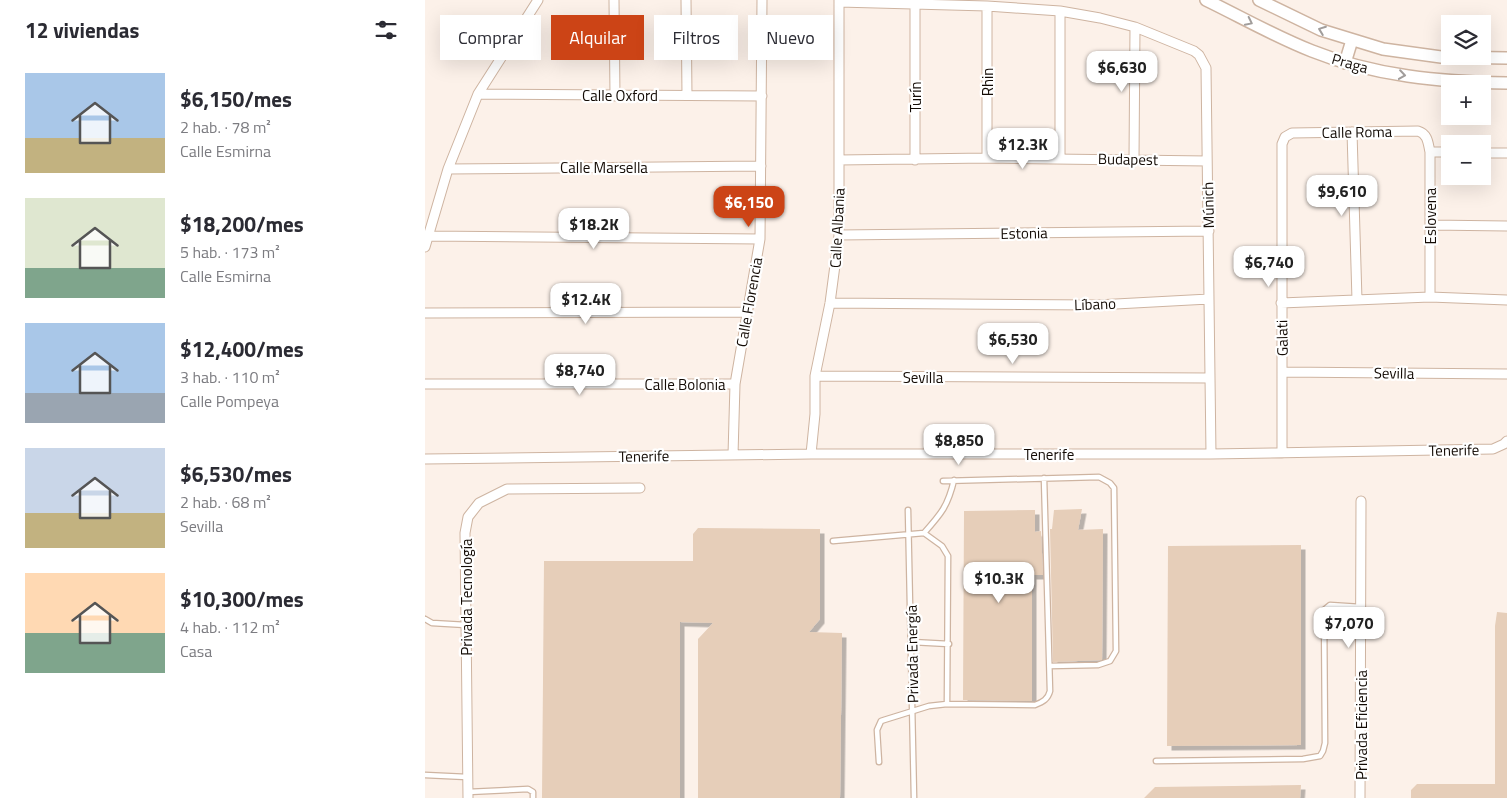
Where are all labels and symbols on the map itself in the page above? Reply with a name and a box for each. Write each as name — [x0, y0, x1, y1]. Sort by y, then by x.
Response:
one-way arrow — [1244, 15, 1253, 25]
one-way arrow — [1318, 26, 1327, 36]
street label: Praga — [1329, 47, 1371, 79]
pin: $6,630 — [1081, 51, 1163, 93]
street label: Rhin — [976, 68, 999, 96]
one-way arrow — [1397, 70, 1406, 80]
street label: Turín — [904, 81, 927, 113]
street label: Calle Oxford — [582, 84, 658, 107]
street label: Calle Roma — [1322, 120, 1393, 144]
pin: $12.3K — [982, 128, 1064, 170]
street label: Budapest — [1098, 147, 1159, 171]
street label: Calle Marsella — [560, 156, 648, 179]
pin: $9,610 — [1301, 174, 1383, 217]
street label: Múnich — [1196, 182, 1220, 228]
pin: $6,150 — [708, 186, 790, 228]
street label: Calle Albania — [823, 187, 851, 269]
street label: Eslovena — [1419, 187, 1442, 244]
pin: $18.2K — [553, 208, 635, 250]
street label: Estonia — [1000, 221, 1048, 245]
pin: $6,740 — [1228, 246, 1310, 288]
street label: Calle Florencia — [730, 255, 768, 349]
pin: $12.4K — [545, 282, 627, 325]
street label: Líbano — [1074, 292, 1116, 316]
street label: Galati — [1270, 320, 1294, 356]
pin: $6,530 — [972, 322, 1054, 365]
pin: $8,740 — [539, 354, 621, 396]
street label: Sevilla — [1374, 361, 1415, 385]
street label: Sevilla — [903, 366, 944, 389]
street label: Calle Bolonia — [645, 373, 726, 396]
pin: $8,850 — [918, 424, 1000, 466]
street label: Tenerife — [1428, 438, 1480, 462]
street label: Tenerife — [1024, 443, 1074, 466]
street label: Tenerife — [618, 444, 670, 468]
street label: Privada Tecnología — [455, 538, 478, 656]
pin: $10.3K — [958, 562, 1040, 604]
street label: Privada Energía — [900, 604, 924, 703]
pin: $7,070 — [1308, 606, 1390, 649]
street label: Privada Eficiencia — [1350, 670, 1373, 780]

